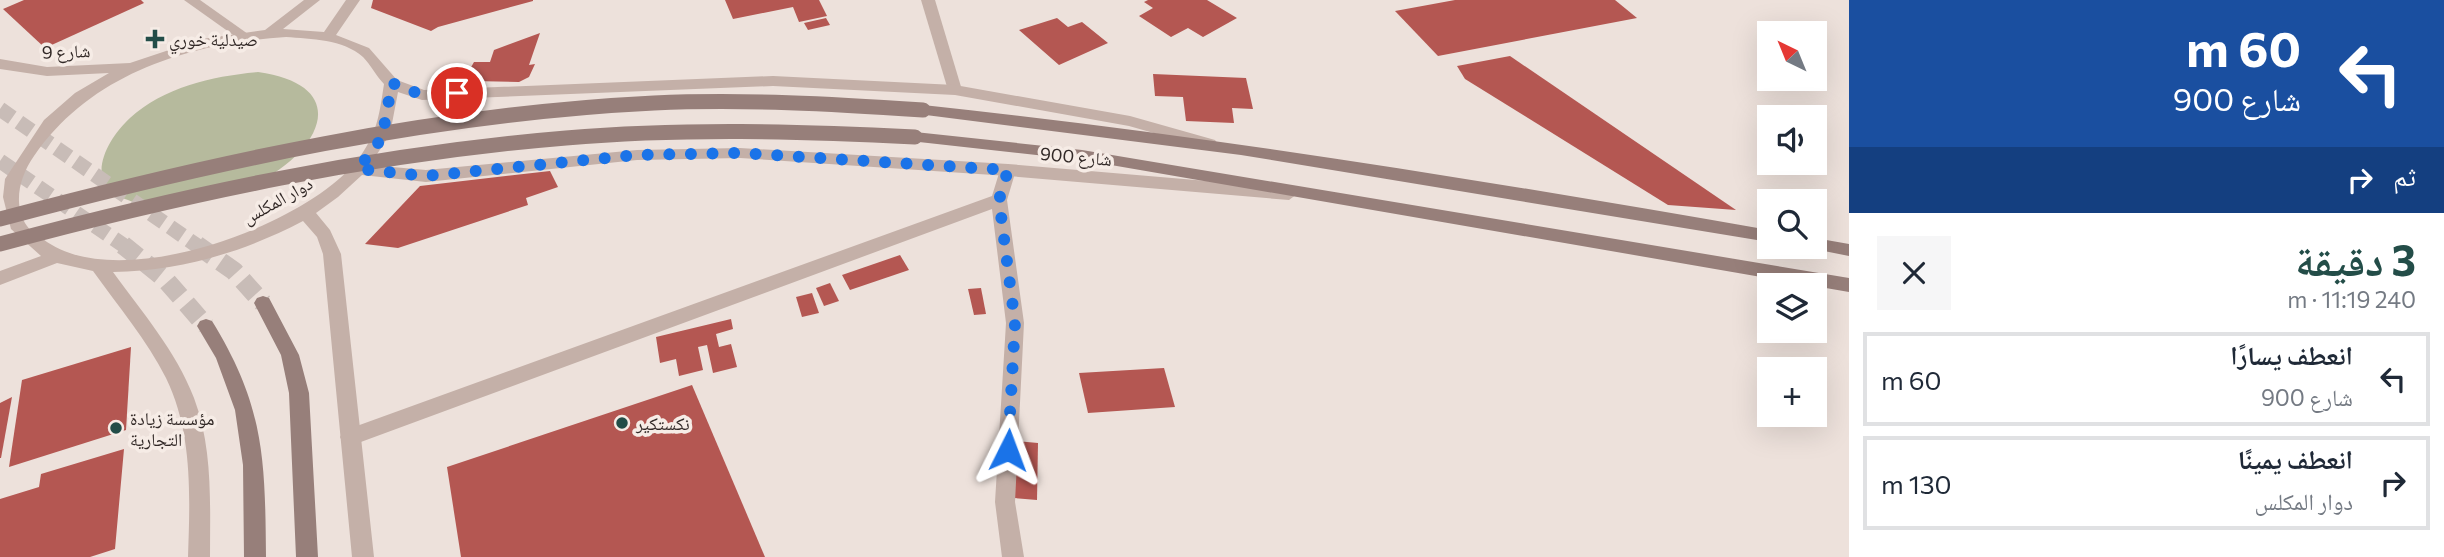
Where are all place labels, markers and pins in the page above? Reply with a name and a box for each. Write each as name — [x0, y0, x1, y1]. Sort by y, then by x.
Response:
place label: صيدلية خوري — [169, 28, 258, 55]
marker: صيدلية خوري — [147, 31, 163, 47]
pin — [427, 63, 487, 123]
place label: مؤسسة زيادة التجارية — [130, 407, 214, 450]
place label: نكستكير — [635, 412, 690, 434]
marker: نكستكير — [614, 415, 630, 431]
marker: مؤسسة زيادة التجارية — [108, 420, 124, 436]

